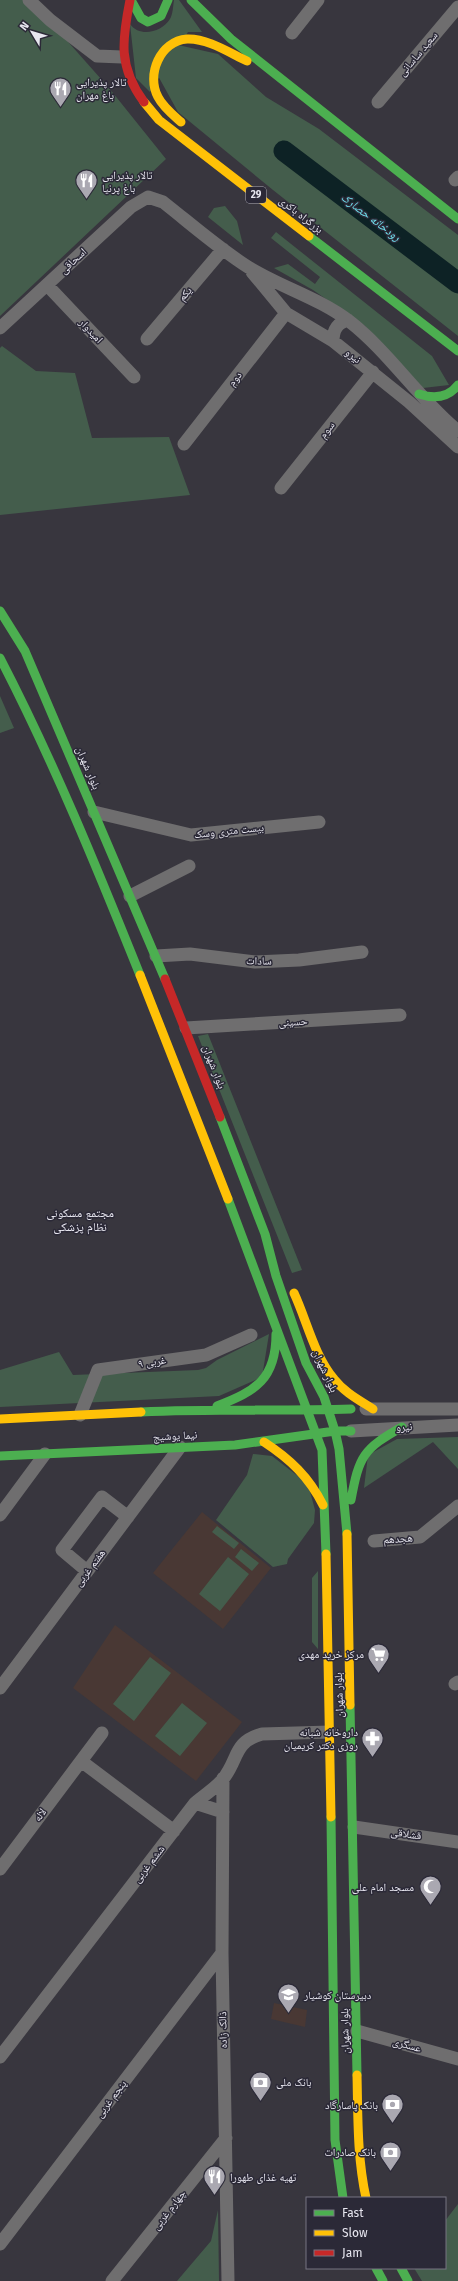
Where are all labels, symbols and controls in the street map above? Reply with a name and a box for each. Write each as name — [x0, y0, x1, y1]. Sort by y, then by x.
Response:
north arrow — [12, 12, 52, 52]
text: N — [17, 19, 32, 33]
street label: سعید ساسانی — [395, 29, 441, 79]
restaurant icon: تالار پذیرایی باغ مهران — [47, 75, 73, 108]
place label: تالار پذیرایی باغ مهران — [76, 76, 127, 102]
restaurant icon: تالار پذیرایی باغ پرنیا — [74, 168, 100, 201]
place label: تالار پذیرایی باغ پرنیا — [102, 169, 153, 195]
road number: 29 — [246, 187, 266, 203]
water label: رودخانه حصارک — [338, 190, 404, 244]
street label: بزرگراه باکری — [276, 194, 326, 236]
street label: اسحاقی — [57, 245, 89, 277]
street label: یکم — [175, 284, 196, 304]
street label: امیدوار — [76, 315, 106, 346]
street label: نیرو — [342, 346, 364, 366]
street label: دوم — [225, 369, 245, 389]
street label: سوم — [316, 419, 338, 441]
street label: بلوار شهران — [73, 744, 103, 792]
street label: بیست متری وسک — [193, 821, 265, 841]
street label: سادات — [246, 954, 272, 968]
street label: حسینی — [278, 1015, 308, 1029]
street label: بلوار شهران — [200, 1043, 228, 1091]
district label: مجتمع مسکونی نظام پزشکی — [46, 1206, 114, 1235]
street label: بلوار شهران — [309, 1348, 341, 1394]
street label: ۹ غربی — [137, 1354, 167, 1370]
street label: نیرو — [395, 1420, 413, 1434]
street label: نیما یوشیج — [152, 1428, 198, 1444]
street label: هجدهم — [383, 1531, 414, 1548]
street label: هفتم غربی — [72, 1547, 109, 1590]
supermarket icon: مرکز خرید مهدی — [366, 1641, 392, 1674]
place label: مرکز خرید مهدی — [298, 1648, 364, 1661]
street label: بلوار شهران — [332, 1672, 346, 1718]
pharmacy icon: داروخانه شبانه روزی دکتر کریمیان — [360, 1725, 386, 1758]
place label: داروخانه شبانه روزی دکتر کریمیان — [284, 1726, 358, 1752]
street label: لاله — [31, 1806, 49, 1824]
street label: قشلاقی — [390, 1825, 423, 1843]
street label: ششم غربی — [130, 1843, 168, 1886]
mosque icon: مسجد امام علی — [417, 1874, 443, 1907]
place label: مسجد امام علی — [352, 1881, 414, 1894]
school or university icon: دبیرستان کوشیار — [276, 1982, 302, 2015]
place label: دبیرستان کوشیار — [303, 1989, 372, 2002]
street label: بلوار شهران — [338, 2008, 352, 2054]
street label: ذالک زاده — [216, 2011, 230, 2049]
street label: عسگری — [391, 2035, 423, 2055]
bank icon: بانک ملی — [247, 2069, 273, 2102]
place label: بانک ملی — [276, 2076, 312, 2089]
street label: پنجم غربی — [93, 2077, 130, 2121]
bank icon: بانک پاسارگاد — [380, 2092, 406, 2125]
place label: بانک پاسارگاد — [325, 2099, 378, 2112]
bank icon: بانک صادرات — [378, 2139, 404, 2172]
place label: بانک صادرات — [324, 2146, 376, 2159]
restaurant icon: تهیه غذای طهورا — [201, 2164, 227, 2197]
place label: تهیه غذای طهورا — [230, 2171, 297, 2184]
street label: چهارم غربی — [149, 2187, 189, 2233]
legend — [306, 2197, 446, 2269]
text: Fast — [342, 2206, 364, 2220]
text: Slow — [342, 2226, 368, 2240]
text: Jam — [342, 2246, 362, 2260]

